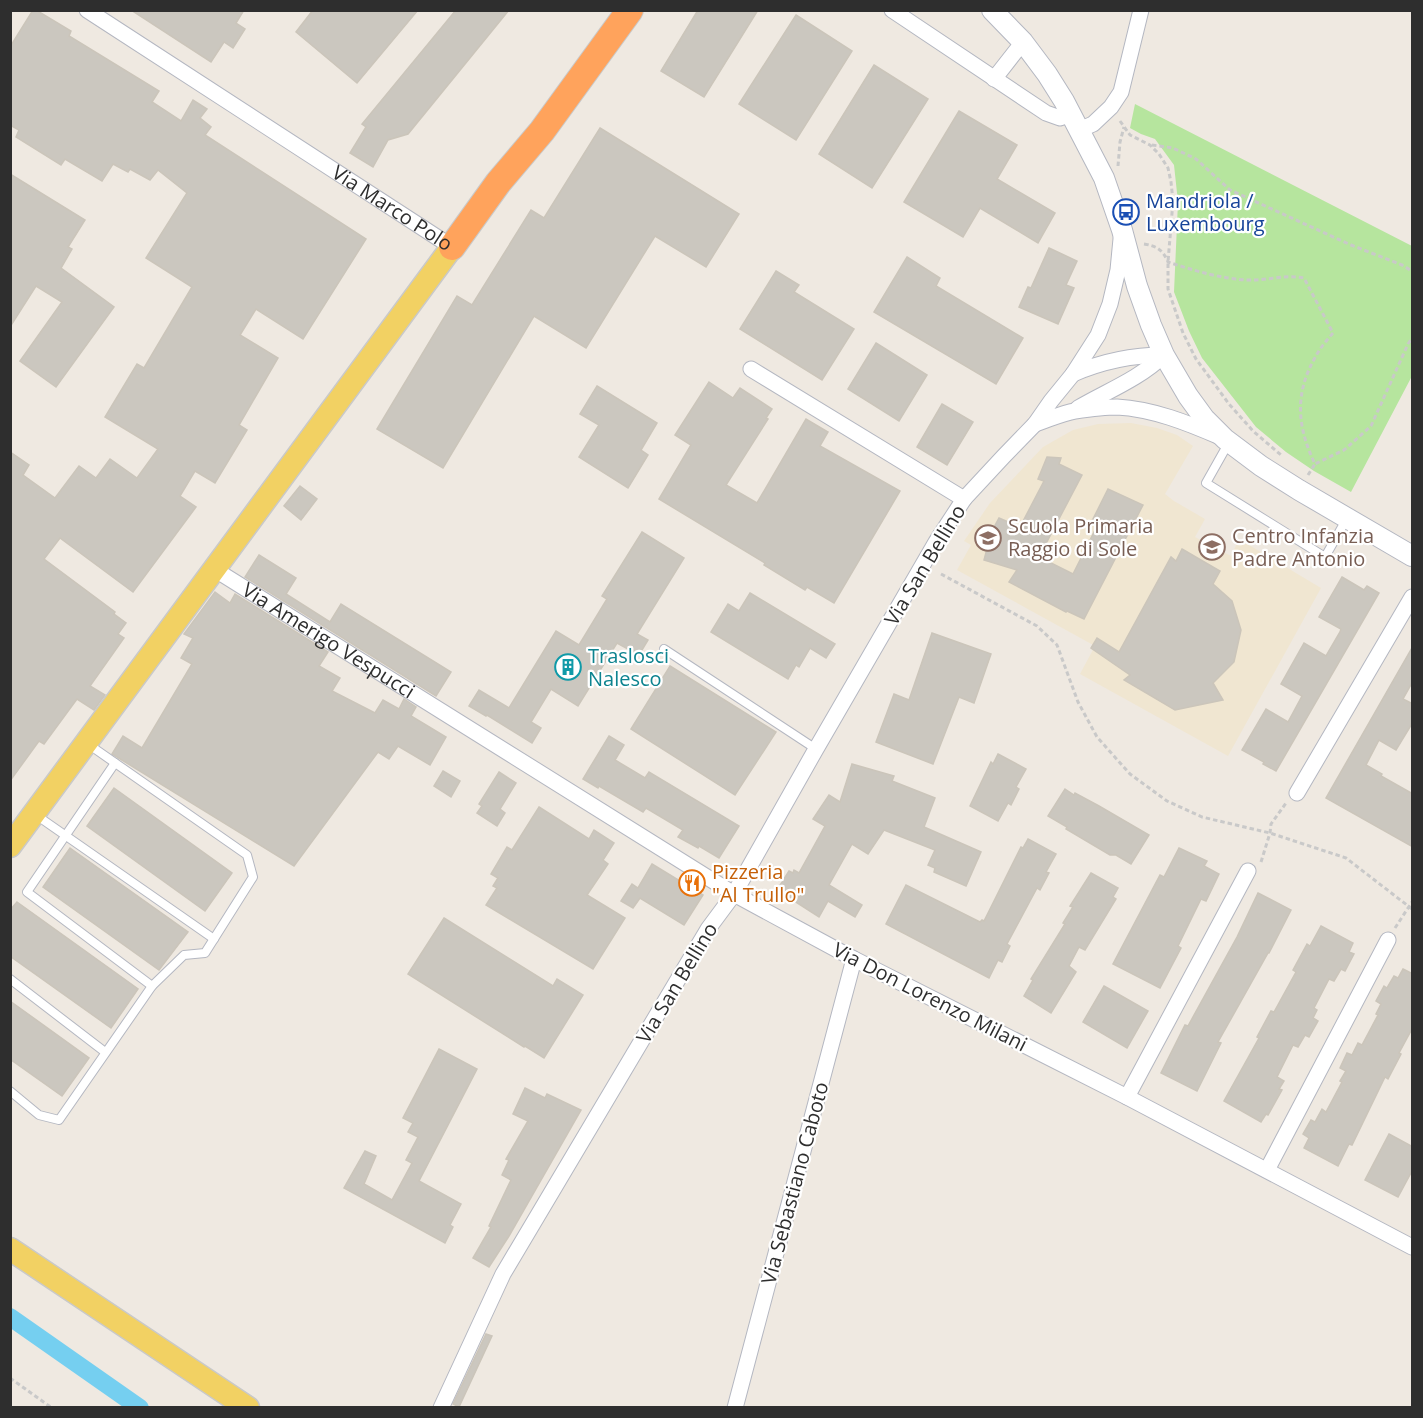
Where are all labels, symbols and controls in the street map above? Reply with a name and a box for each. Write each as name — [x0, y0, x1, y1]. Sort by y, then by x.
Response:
street label: Via Marco Polo — [327, 159, 458, 257]
place label: Mandriola / Luxembourg — [1146, 187, 1265, 237]
bus stop icon: Mandriola / Luxembourg — [1111, 197, 1141, 227]
street label: Via San Bellino — [878, 499, 971, 630]
place label: Scuola Primaria Raggio di Sole — [1008, 512, 1153, 562]
place label: Centro Infanzia Padre Antonio — [1232, 522, 1374, 572]
school or university icon: Scuola Primaria Raggio di Sole — [973, 523, 1003, 553]
school or university icon: Centro Infanzia Padre Antonio — [1197, 532, 1227, 562]
street label: Via Amerigo Vespucci — [237, 576, 420, 704]
place label: Traslosci Nalesco — [588, 642, 669, 692]
building icon: Traslosci Nalesco — [553, 652, 583, 682]
place label: Pizzeria "Al Trullo" — [712, 858, 804, 908]
restaurant icon: Pizzeria "Al Trullo" — [677, 868, 707, 898]
street label: Via San Bellino — [630, 917, 723, 1048]
street label: Via Don Lorenzo Milani — [829, 936, 1032, 1057]
street label: Via Sebastiano Caboto — [755, 1079, 835, 1287]

